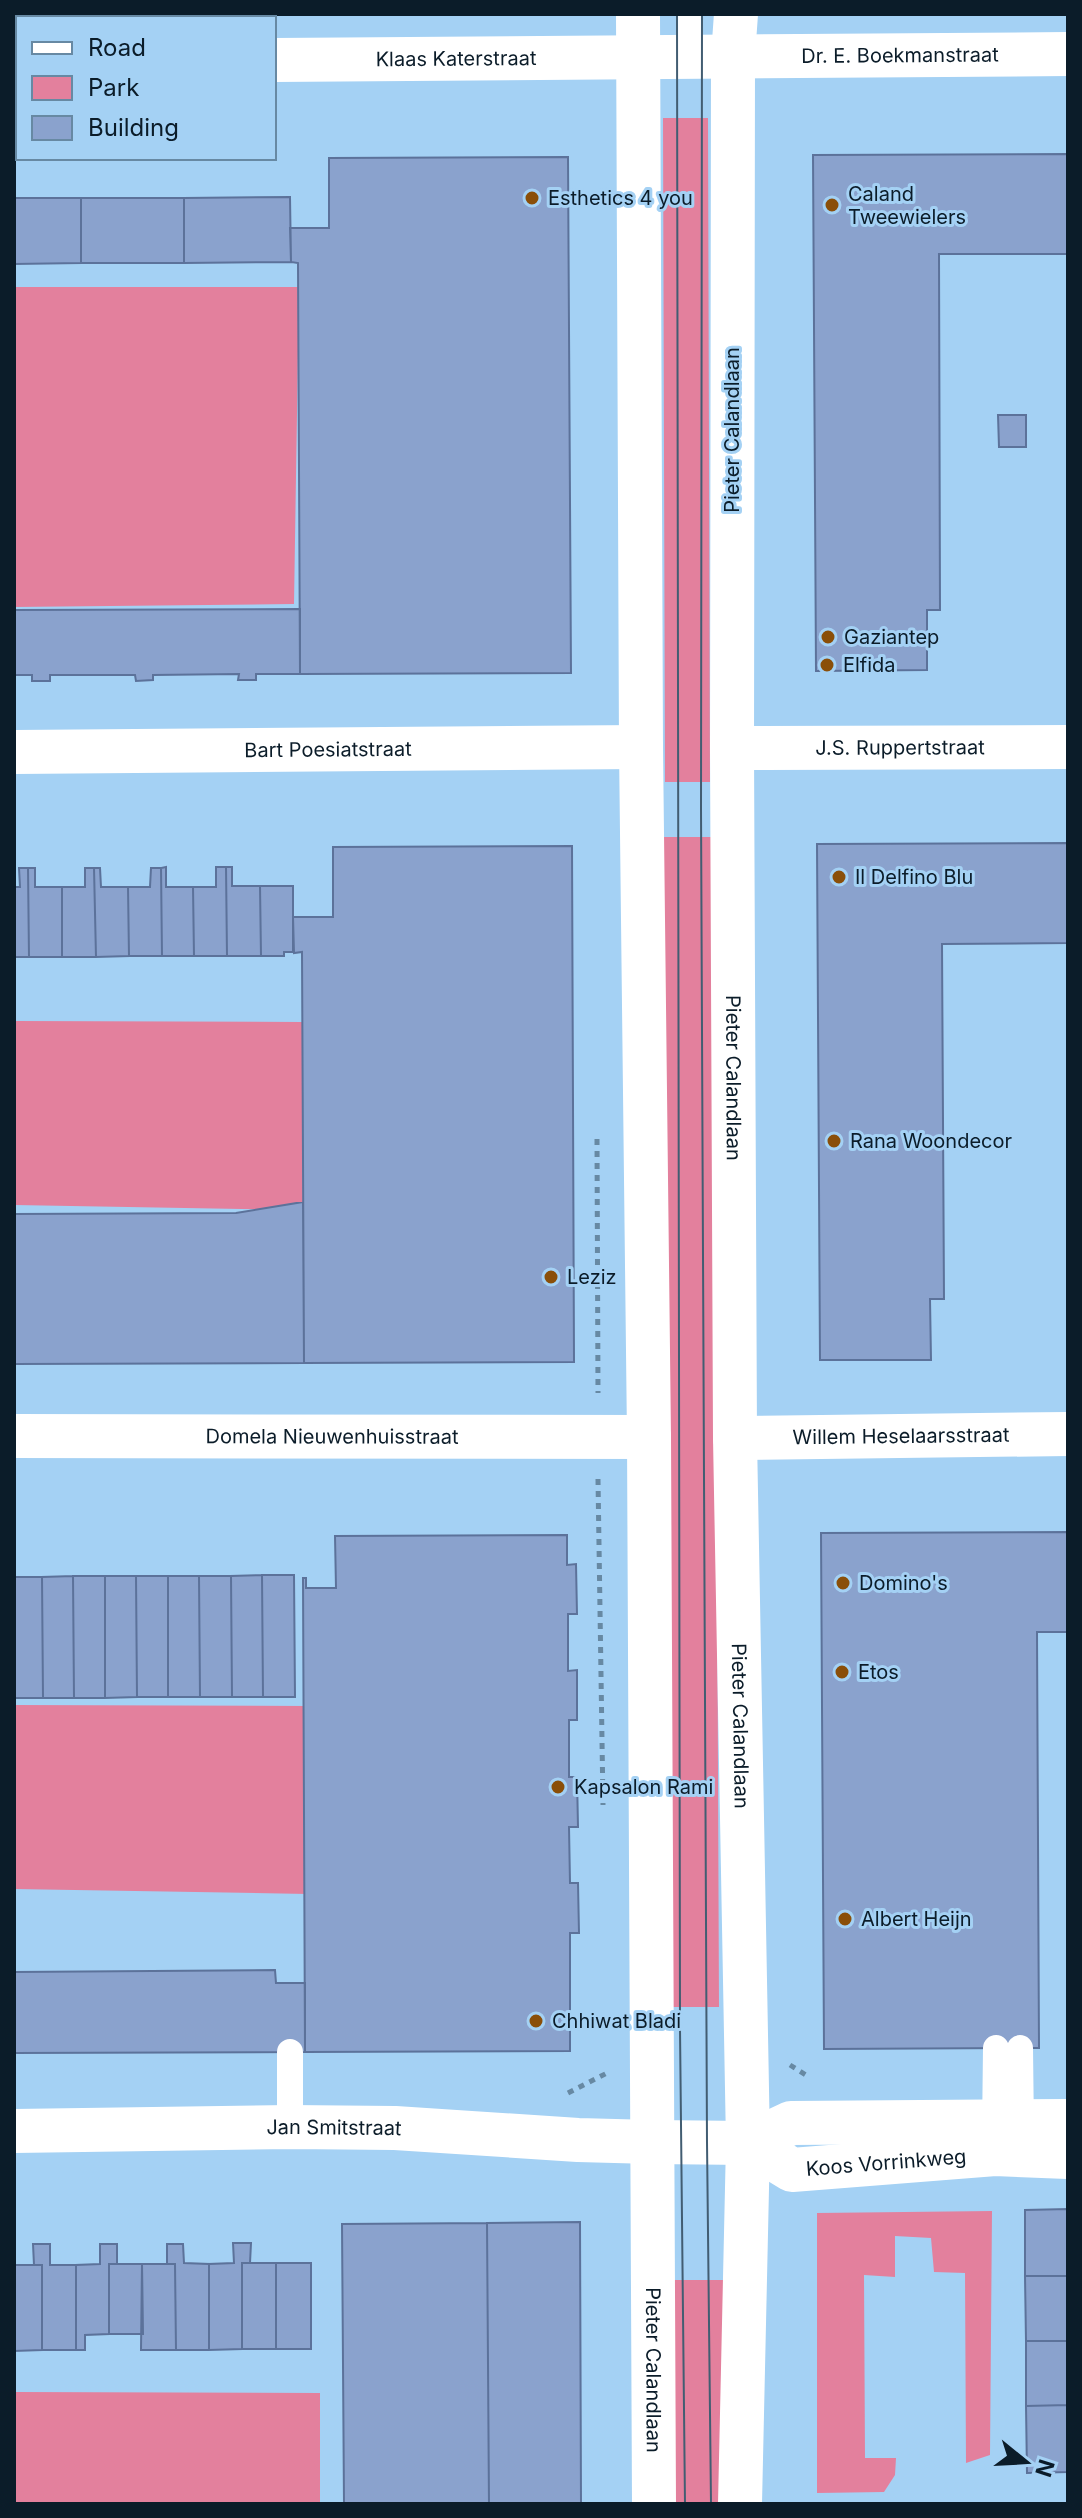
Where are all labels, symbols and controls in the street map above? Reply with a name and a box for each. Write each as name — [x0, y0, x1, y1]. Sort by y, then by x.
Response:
legend — [16, 16, 276, 160]
text: Road — [88, 33, 146, 62]
street label: Dr. E. Boekmanstraat — [801, 43, 999, 68]
street label: Klaas Katerstraat — [375, 46, 537, 71]
text: Park — [88, 73, 139, 102]
text: Building — [88, 113, 179, 142]
place label: Caland Tweewielers — [848, 182, 966, 229]
place label: Esthetics 4 you — [548, 186, 693, 210]
marker: Esthetics 4 you — [523, 189, 541, 207]
marker: Caland Tweewielers — [823, 196, 841, 214]
street label: Pieter Calandlaan — [720, 347, 744, 513]
place label: Gaziantep — [844, 625, 939, 649]
marker: Gaziantep — [819, 628, 837, 646]
place label: Elfida — [843, 653, 896, 677]
marker: Elfida — [818, 656, 836, 674]
street label: J.S. Ruppertstraat — [815, 735, 985, 760]
street label: Bart Poesiatstraat — [244, 737, 412, 762]
place label: Il Delfino Blu — [855, 865, 973, 889]
marker: Il Delfino Blu — [830, 868, 848, 886]
street label: Pieter Calandlaan — [721, 995, 746, 1161]
place label: Rana Woondecor — [850, 1129, 1012, 1153]
marker: Rana Woondecor — [825, 1132, 843, 1150]
place label: Leziz — [567, 1265, 617, 1289]
marker: Leziz — [542, 1268, 560, 1286]
street label: Willem Heselaarsstraat — [792, 1423, 1010, 1449]
street label: Domela Nieuwenhuisstraat — [205, 1424, 459, 1449]
place label: Domino's — [859, 1571, 948, 1595]
marker: Domino's — [834, 1574, 852, 1592]
street label: Pieter Calandlaan — [727, 1643, 754, 1809]
place label: Etos — [858, 1660, 899, 1684]
marker: Etos — [833, 1663, 851, 1681]
place label: Kapsalon Rami — [574, 1775, 713, 1799]
marker: Kapsalon Rami — [549, 1778, 567, 1796]
place label: Albert Heijn — [861, 1907, 972, 1931]
marker: Albert Heijn — [836, 1910, 854, 1928]
place label: Chhiwat Bladi — [552, 2009, 681, 2033]
marker: Chhiwat Bladi — [527, 2012, 545, 2030]
street label: Jan Smitstraat — [266, 2115, 403, 2140]
street label: Koos Vorrinkweg — [805, 2144, 967, 2181]
street label: Pieter Calandlaan — [641, 2287, 666, 2453]
north arrow — [986, 2422, 1066, 2502]
text: N — [1030, 2456, 1060, 2480]

